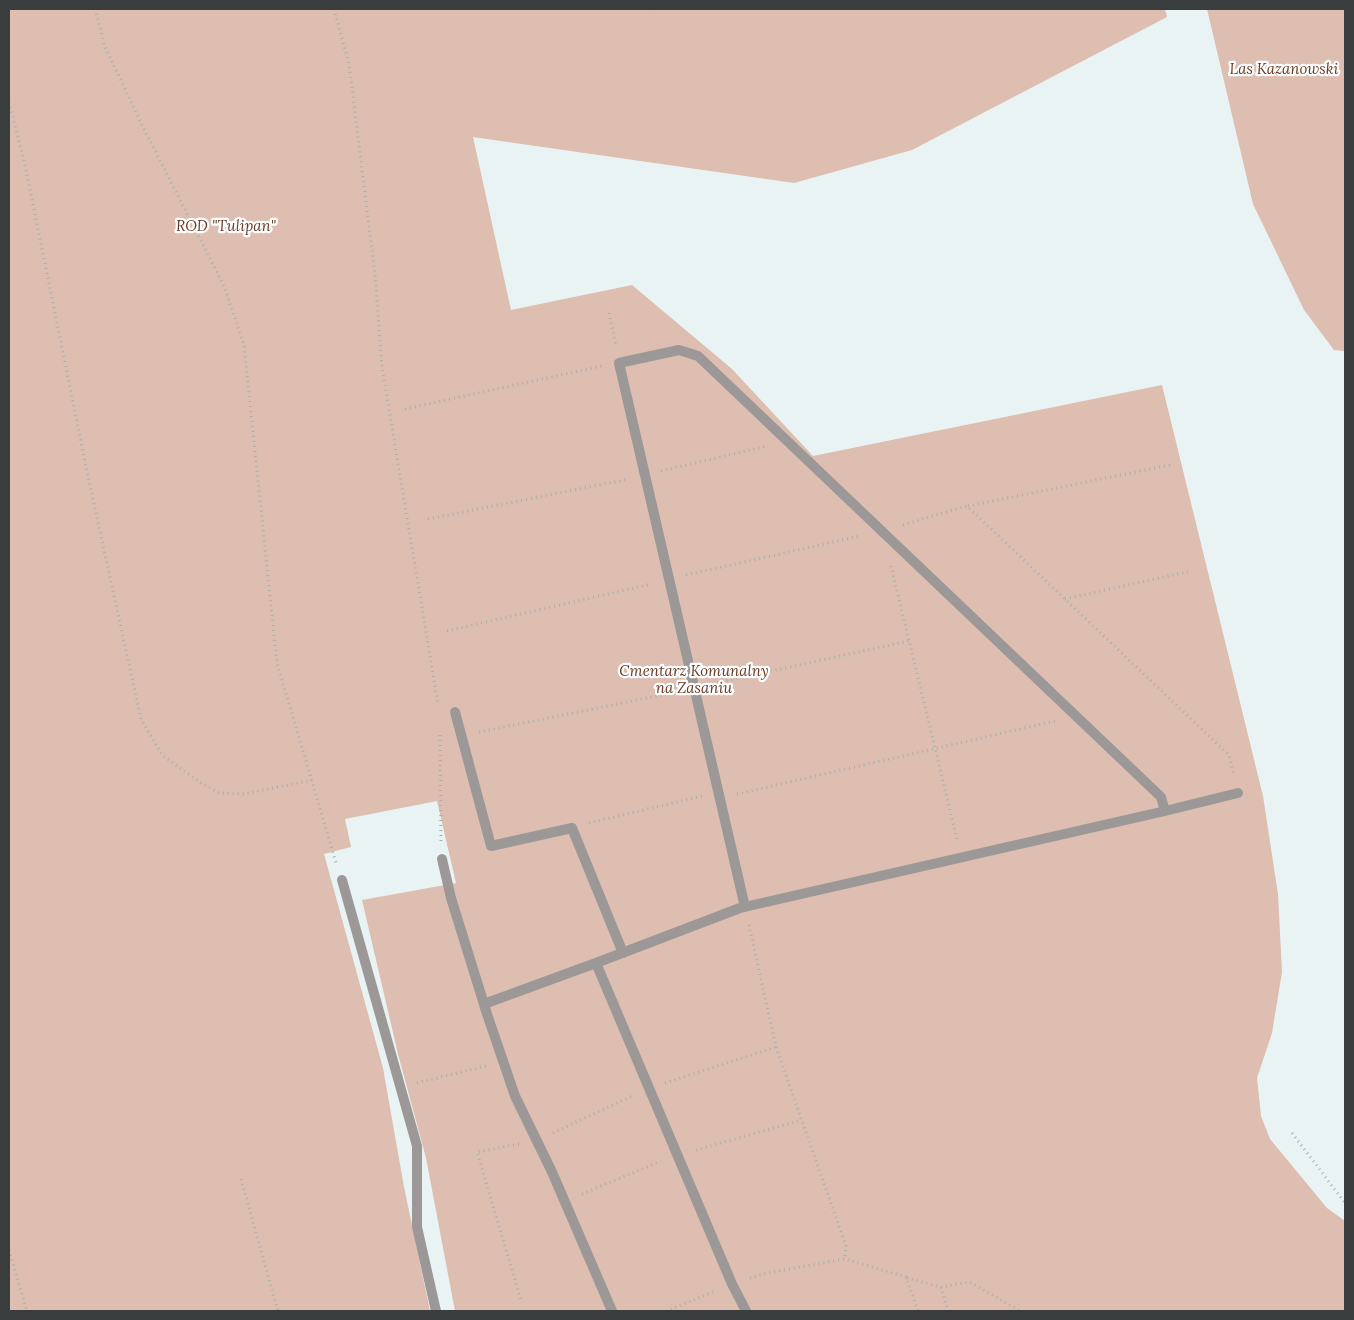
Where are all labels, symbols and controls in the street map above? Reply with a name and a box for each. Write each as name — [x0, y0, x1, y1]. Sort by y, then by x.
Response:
park label: Las Kazanowski — [1230, 61, 1338, 79]
park label: ROD "Tulipan" — [176, 218, 276, 236]
park label: Cmentarz Komunalny na Zasaniu — [619, 663, 769, 698]

